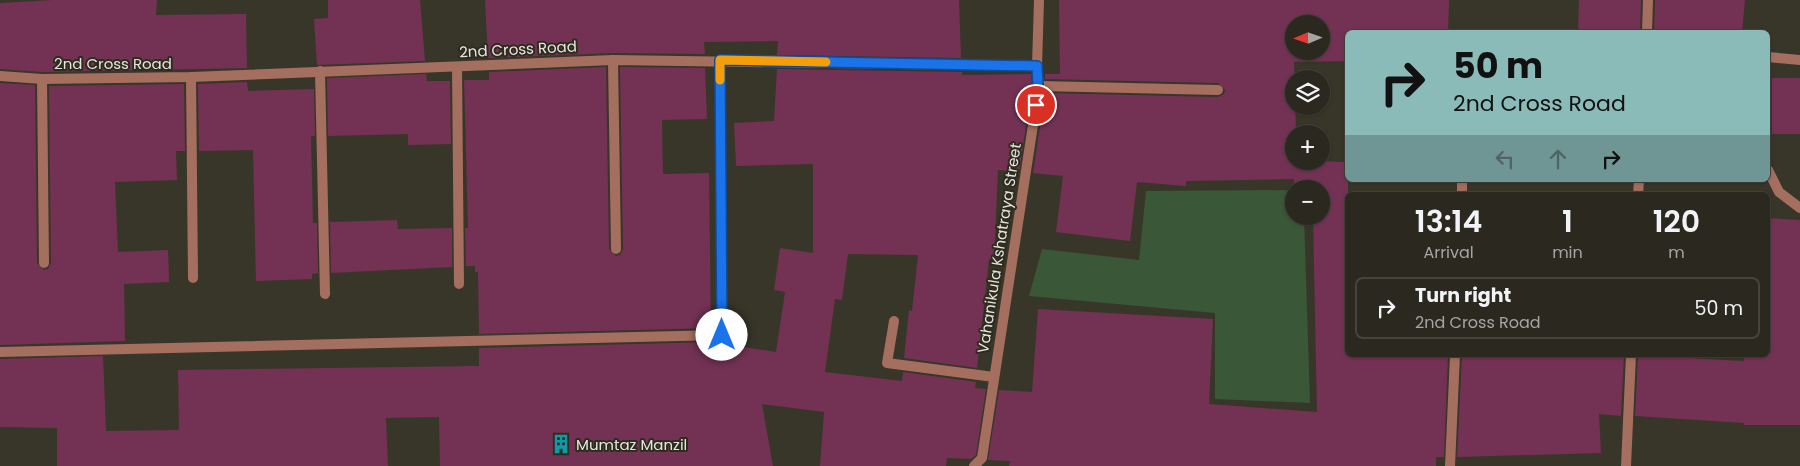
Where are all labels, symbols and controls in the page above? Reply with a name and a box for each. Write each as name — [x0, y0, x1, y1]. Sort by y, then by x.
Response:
north arrow — [1285, 15, 1330, 60]
map controls — [1285, 15, 1330, 225]
street label: 2nd Cross Road — [459, 35, 577, 63]
text: 50 m — [1453, 41, 1543, 90]
icon: right — [1370, 50, 1435, 115]
street label: 2nd Cross Road — [54, 53, 172, 74]
button: layers — [1285, 70, 1330, 115]
pin — [1015, 84, 1057, 126]
text: 2nd Cross Road — [1453, 88, 1626, 119]
icon: arrive — [1022, 91, 1050, 119]
button: + — [1285, 125, 1330, 170]
street label: Vahanikula Kshatraya Street — [972, 141, 1026, 355]
icon: left — [1491, 145, 1519, 173]
icon: ahead — [1544, 145, 1572, 173]
icon: right — [1597, 145, 1625, 173]
button: − — [1285, 180, 1330, 225]
text: 13:14 — [1415, 200, 1482, 243]
text: 1 — [1562, 200, 1573, 243]
text: 120 — [1653, 200, 1700, 243]
text: Arrival — [1423, 241, 1474, 264]
text: min — [1552, 241, 1583, 264]
text: m — [1668, 241, 1685, 264]
text: Turn right — [1415, 282, 1511, 309]
icon: right — [1372, 294, 1400, 322]
text: 50 m — [1694, 295, 1743, 322]
position arrow — [695, 308, 747, 360]
text: 2nd Cross Road — [1415, 311, 1541, 334]
building icon: Mumtaz Manzil — [550, 433, 572, 455]
place label: Mumtaz Manzil — [576, 434, 687, 455]

